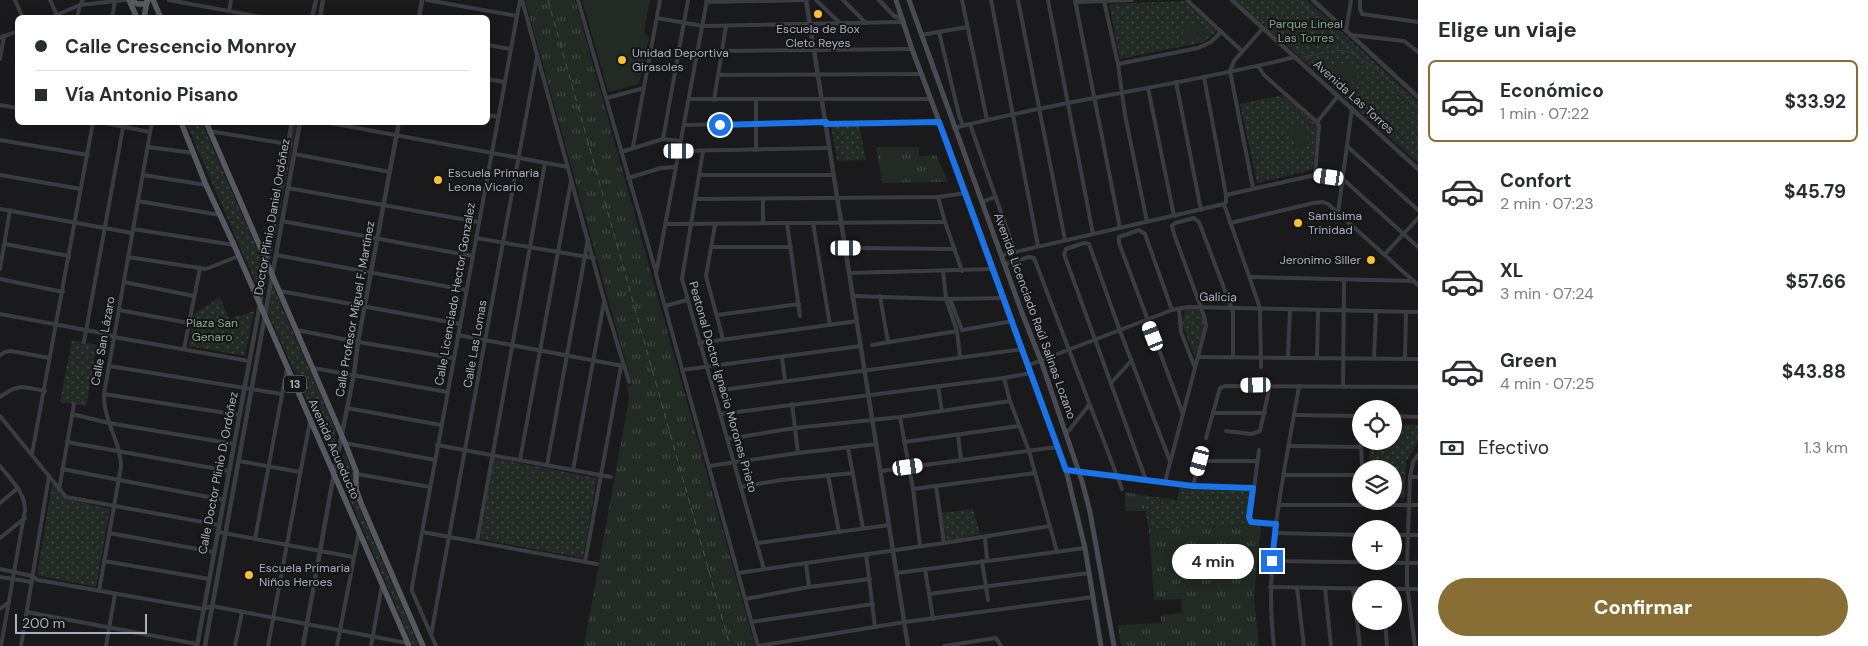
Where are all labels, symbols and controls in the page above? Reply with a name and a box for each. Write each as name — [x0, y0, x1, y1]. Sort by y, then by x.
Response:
marker: Escuela de Box Cleto Reyes — [812, 8, 824, 20]
text: Elige un viaje — [1438, 15, 1577, 44]
park label: Parque Lineal Las Torres — [1269, 16, 1343, 46]
place label: Escuela de Box Cleto Reyes — [776, 21, 860, 51]
text: Calle Crescencio Monroy — [65, 34, 297, 59]
place label: Unidad Deportiva Girasoles — [632, 45, 729, 75]
marker: Unidad Deportiva Girasoles — [616, 54, 628, 66]
street label: Avenida Las Torres — [1310, 56, 1398, 138]
text: Económico — [1500, 78, 1604, 103]
icon: car — [1440, 79, 1485, 124]
text: Vía Antonio Pisano — [65, 82, 238, 107]
text: $33.92 — [1784, 89, 1846, 114]
text: 1 min · 07:22 — [1500, 103, 1589, 124]
route start — [709, 114, 731, 136]
street label: Doctor Plinio Daniel Ordóñez — [250, 138, 294, 296]
car — [664, 144, 694, 159]
place label: Escuela Primaria Leona Vicario — [448, 165, 539, 195]
car — [1313, 167, 1344, 187]
text: Confort — [1500, 168, 1572, 193]
icon: car — [1440, 169, 1485, 214]
marker: Escuela Primaria Leona Vicario — [432, 174, 444, 186]
text: $45.79 — [1784, 179, 1846, 204]
text: 2 min · 07:23 — [1500, 193, 1594, 214]
street label: Calle Licenciado Hector Gonzalez — [431, 201, 479, 387]
place label: Santisima Trinidad — [1308, 208, 1362, 238]
street label: Avenida Licenciado Raúl Salinas Lozano — [990, 211, 1080, 421]
marker: Santisima Trinidad — [1292, 217, 1304, 229]
street label: Calle Profesor Miguel F. Martínez — [332, 220, 378, 398]
car — [831, 241, 861, 256]
place label: Jeronimo Siller — [1280, 252, 1362, 268]
marker: Jeronimo Siller — [1365, 254, 1377, 266]
text: XL — [1500, 258, 1523, 283]
icon: car — [1440, 259, 1485, 304]
text: $57.66 — [1785, 269, 1846, 294]
street label: Peatonal Doctor Ignacio Morones Prieto — [685, 280, 761, 494]
text: 3 min · 07:24 — [1500, 283, 1594, 304]
street label: Galicia — [1199, 289, 1237, 305]
street label: Calle San Lázaro — [87, 295, 119, 387]
street label: Calle Las Lomas — [459, 299, 491, 389]
park label: Plaza San Genaro — [186, 315, 238, 345]
car — [1140, 319, 1165, 353]
text: Green — [1500, 348, 1557, 373]
icon: car — [1440, 349, 1485, 394]
text: $43.88 — [1782, 359, 1846, 384]
text: 4 min · 07:25 — [1500, 373, 1594, 394]
road number: 13 — [284, 376, 306, 392]
car — [1240, 377, 1271, 393]
street label: Calle Doctor Plinio D. Ordóñez — [194, 390, 242, 556]
street label: Avenida Acueducto — [305, 396, 363, 502]
map controls — [1352, 400, 1402, 630]
button: locate — [1352, 400, 1402, 450]
icon: cash — [1438, 434, 1466, 462]
text: Efectivo — [1478, 435, 1549, 460]
text: 1.3 km — [1804, 437, 1848, 458]
car — [1188, 445, 1211, 477]
car — [892, 457, 923, 477]
button: layers — [1352, 460, 1402, 510]
button: + — [1352, 520, 1402, 570]
callout: 4 min — [1172, 544, 1254, 578]
route end — [1261, 550, 1283, 572]
text: 4 min — [1191, 551, 1235, 572]
place label: Escuela Primaria Niños Heroes — [259, 560, 350, 590]
marker: Escuela Primaria Niños Heroes — [243, 569, 255, 581]
button: Confirmar — [1438, 578, 1848, 636]
button: − — [1352, 580, 1402, 630]
scale bar — [15, 611, 148, 634]
text: 200 m — [22, 614, 65, 632]

